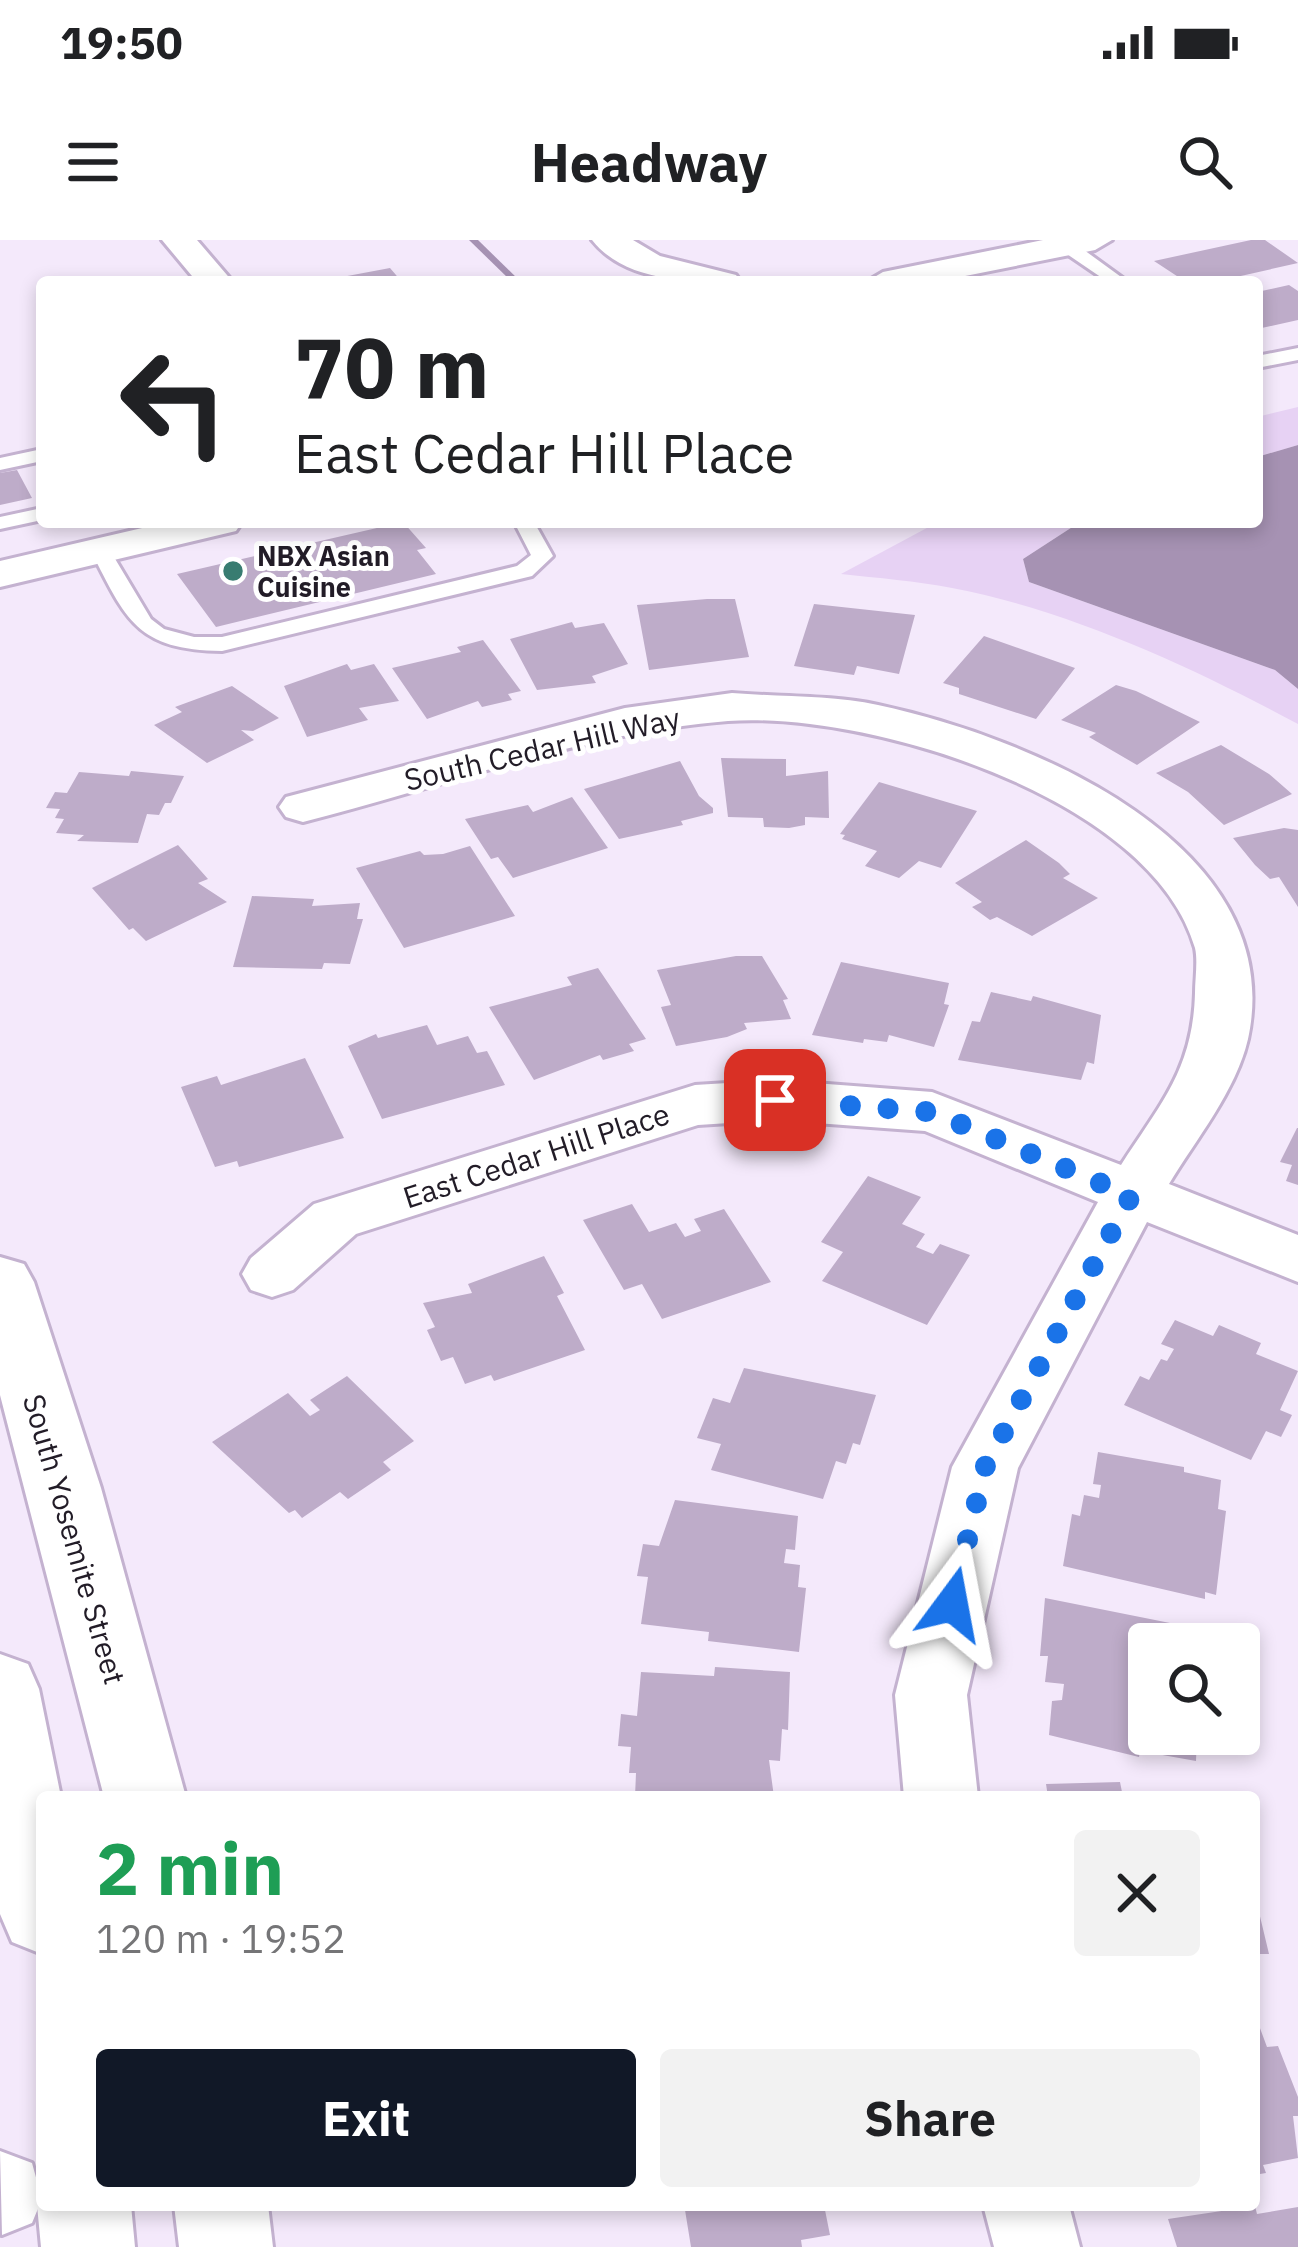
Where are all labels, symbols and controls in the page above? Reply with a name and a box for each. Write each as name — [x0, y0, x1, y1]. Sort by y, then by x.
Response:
text: 19:50 — [60, 13, 183, 71]
text: Headway — [531, 127, 767, 197]
icon: menu — [60, 129, 126, 195]
icon: search — [1172, 129, 1238, 195]
text: 70 m — [294, 312, 490, 421]
icon: left — [96, 324, 252, 480]
text: East Cedar Hill Place — [294, 418, 794, 488]
place label: NBX Asian Cuisine — [257, 538, 390, 604]
marker: NBX Asian Cuisine — [220, 558, 246, 584]
street label: South Cedar Hill Way — [400, 697, 684, 799]
pin — [724, 1049, 826, 1151]
icon: arrive — [742, 1067, 808, 1133]
street label: East Cedar Hill Place — [398, 1094, 674, 1216]
street label: South Yosemite Street — [15, 1389, 135, 1689]
position arrow — [889, 1541, 1015, 1667]
map controls — [1128, 1623, 1260, 1755]
button: search — [1128, 1623, 1260, 1755]
text: 2 min — [96, 1821, 284, 1915]
button: close — [1074, 1830, 1200, 1956]
text: 120 m · 19:52 — [96, 1913, 346, 1964]
button: Exit — [96, 2049, 636, 2187]
button: Share — [660, 2049, 1200, 2187]

